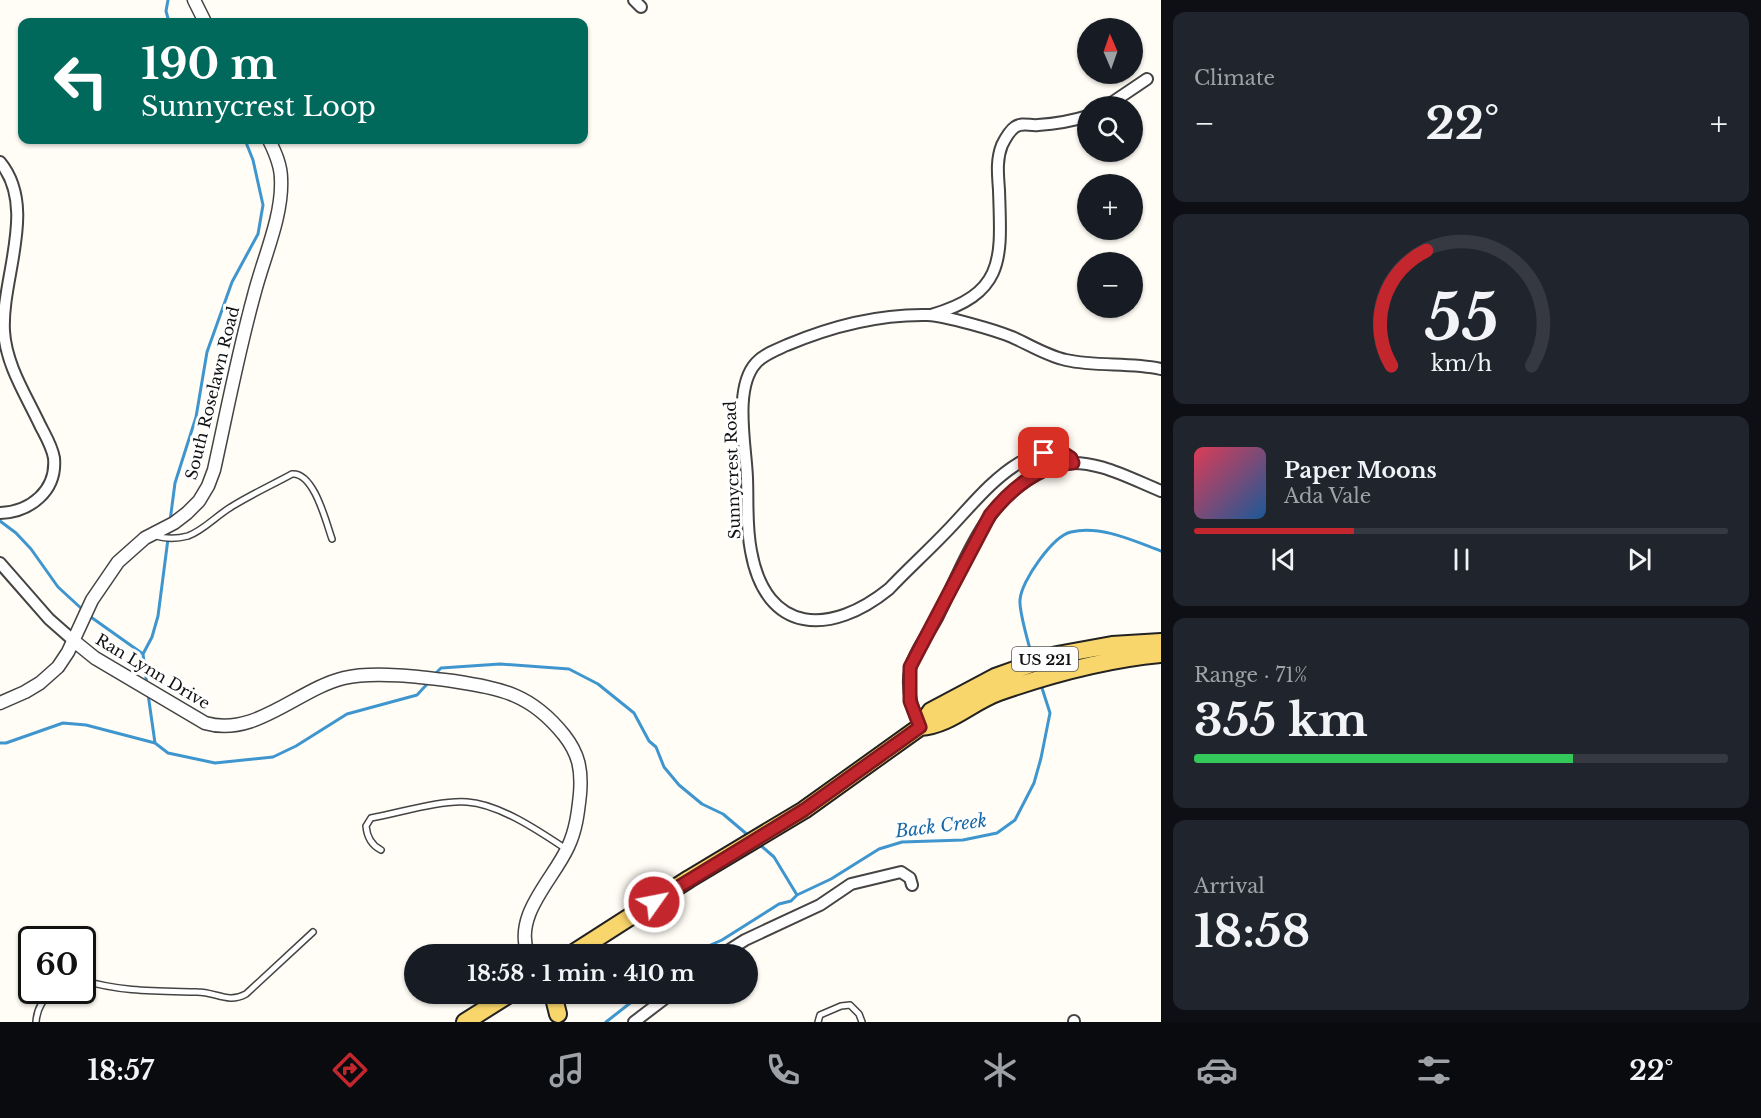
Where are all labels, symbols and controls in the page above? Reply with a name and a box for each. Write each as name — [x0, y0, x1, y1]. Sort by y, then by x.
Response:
north arrow — [1077, 18, 1143, 84]
map controls — [1077, 18, 1143, 318]
text: 190 m — [141, 38, 277, 90]
icon: left — [42, 42, 120, 120]
text: Climate — [1194, 66, 1275, 90]
text: Sunnycrest Loop — [141, 90, 376, 123]
text: 22° — [1426, 95, 1499, 151]
button: search — [1077, 96, 1143, 162]
text: − — [1194, 103, 1215, 144]
text: + — [1710, 103, 1728, 144]
button: + — [1077, 174, 1143, 240]
button: − — [1077, 252, 1143, 318]
text: 55 — [1424, 279, 1498, 357]
street label: South Roselawn Road — [181, 304, 243, 482]
text: km/h — [1431, 350, 1492, 377]
street label: Sunnycrest Road — [720, 400, 744, 539]
pin — [1018, 427, 1069, 478]
icon: arrive — [1027, 436, 1060, 469]
text: Paper Moons — [1284, 457, 1437, 484]
text: Ada Vale — [1284, 484, 1371, 508]
icon: previous — [1267, 543, 1300, 576]
icon: pause — [1445, 543, 1478, 576]
icon: next — [1623, 543, 1656, 576]
street label: Ran Lynn Drive — [92, 629, 214, 713]
road number: US 221 — [1012, 647, 1078, 671]
text: Range · 71% — [1194, 663, 1308, 687]
text: 355 km — [1194, 692, 1368, 748]
water label: Back Creek — [893, 809, 988, 843]
position arrow — [622, 870, 686, 934]
text: Arrival — [1194, 874, 1265, 898]
text: 18:58 — [1194, 903, 1310, 959]
speed limit sign: 60 — [18, 926, 96, 1004]
text: 18:58 · 1 min · 410 m — [467, 960, 695, 987]
icon: directions — [329, 1049, 371, 1091]
icon: music — [546, 1049, 588, 1091]
icon: phone — [762, 1049, 804, 1091]
icon: climate — [979, 1049, 1021, 1091]
icon: car — [1196, 1049, 1238, 1091]
icon: filters — [1413, 1049, 1455, 1091]
text: 18:57 — [87, 1054, 154, 1087]
text: 22° — [1629, 1054, 1674, 1087]

